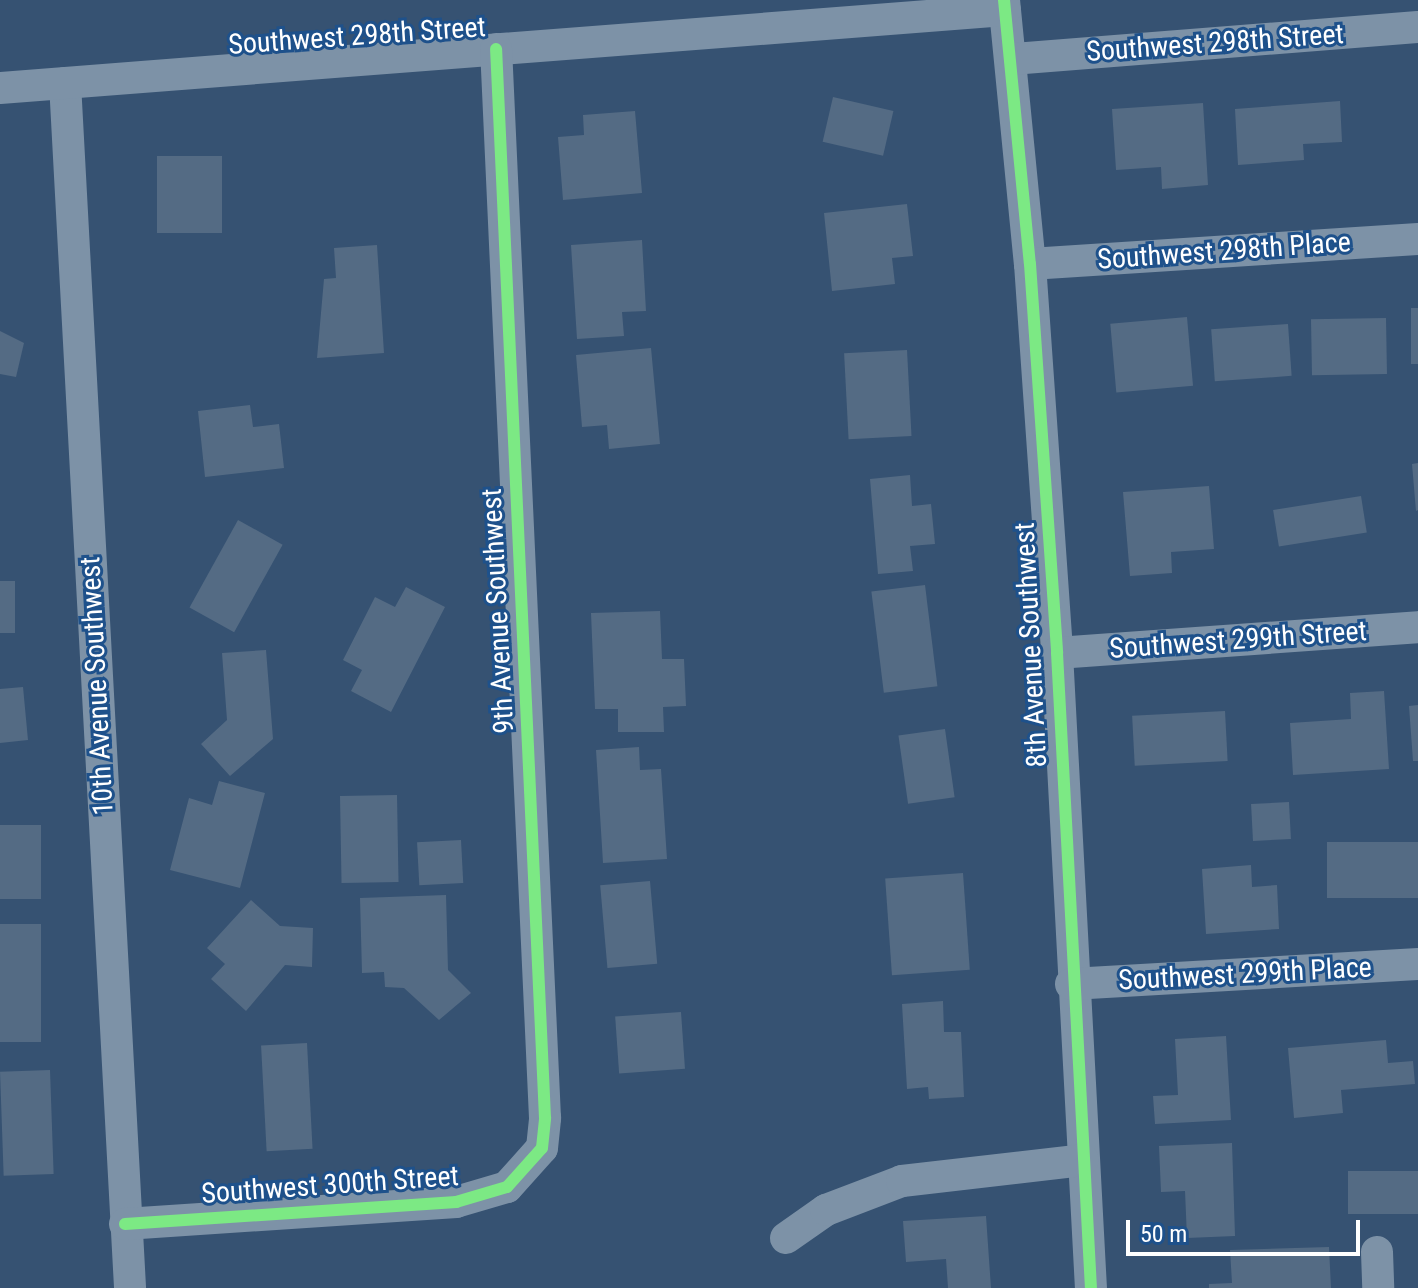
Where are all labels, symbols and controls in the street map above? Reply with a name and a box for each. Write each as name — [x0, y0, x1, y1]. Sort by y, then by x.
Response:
street label: Southwest 298th Street — [227, 10, 487, 62]
street label: Southwest 298th Street — [1085, 17, 1345, 69]
street label: Southwest 298th Place — [1096, 225, 1352, 277]
street label: 9th Avenue Southwest — [475, 488, 521, 734]
street label: 8th Avenue Southwest — [1008, 522, 1054, 768]
street label: 10th Avenue Southwest — [73, 556, 121, 816]
street label: Southwest 299th Street — [1108, 614, 1368, 666]
street label: Southwest 299th Place — [1117, 951, 1373, 997]
street label: Southwest 300th Street — [200, 1159, 460, 1211]
scale bar — [1130, 1204, 1364, 1254]
text: 50 m — [1140, 1220, 1187, 1248]

